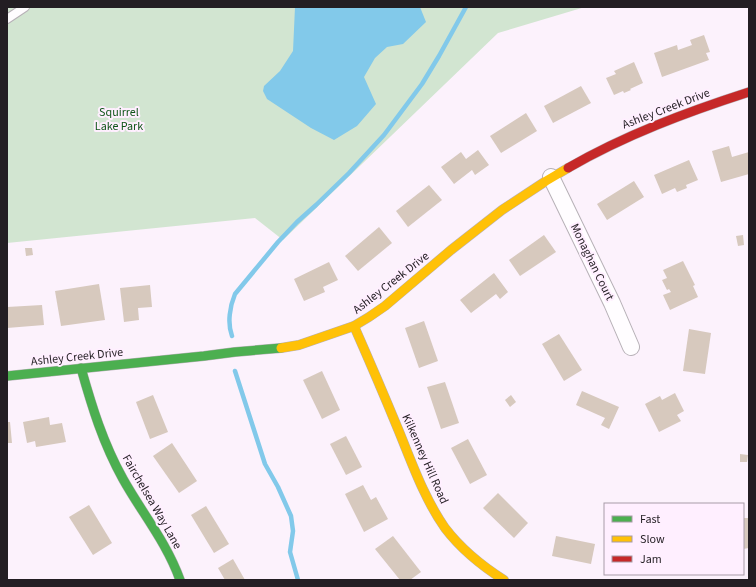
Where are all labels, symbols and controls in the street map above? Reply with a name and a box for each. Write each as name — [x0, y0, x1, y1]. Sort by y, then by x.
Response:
street label: Ashley Creek Drive — [620, 84, 712, 134]
park label: Squirrel Lake Park — [95, 104, 143, 135]
street label: Monaghan Court — [566, 221, 618, 303]
street label: Ashley Creek Drive — [349, 248, 433, 318]
street label: Ashley Creek Drive — [30, 344, 124, 370]
street label: Kilkenney Hill Road — [398, 411, 452, 507]
street label: Fairchelsea Way Lane — [118, 452, 186, 552]
legend — [604, 503, 744, 575]
text: Fast — [640, 511, 660, 528]
text: Slow — [640, 531, 665, 548]
text: Jam — [640, 551, 662, 568]

